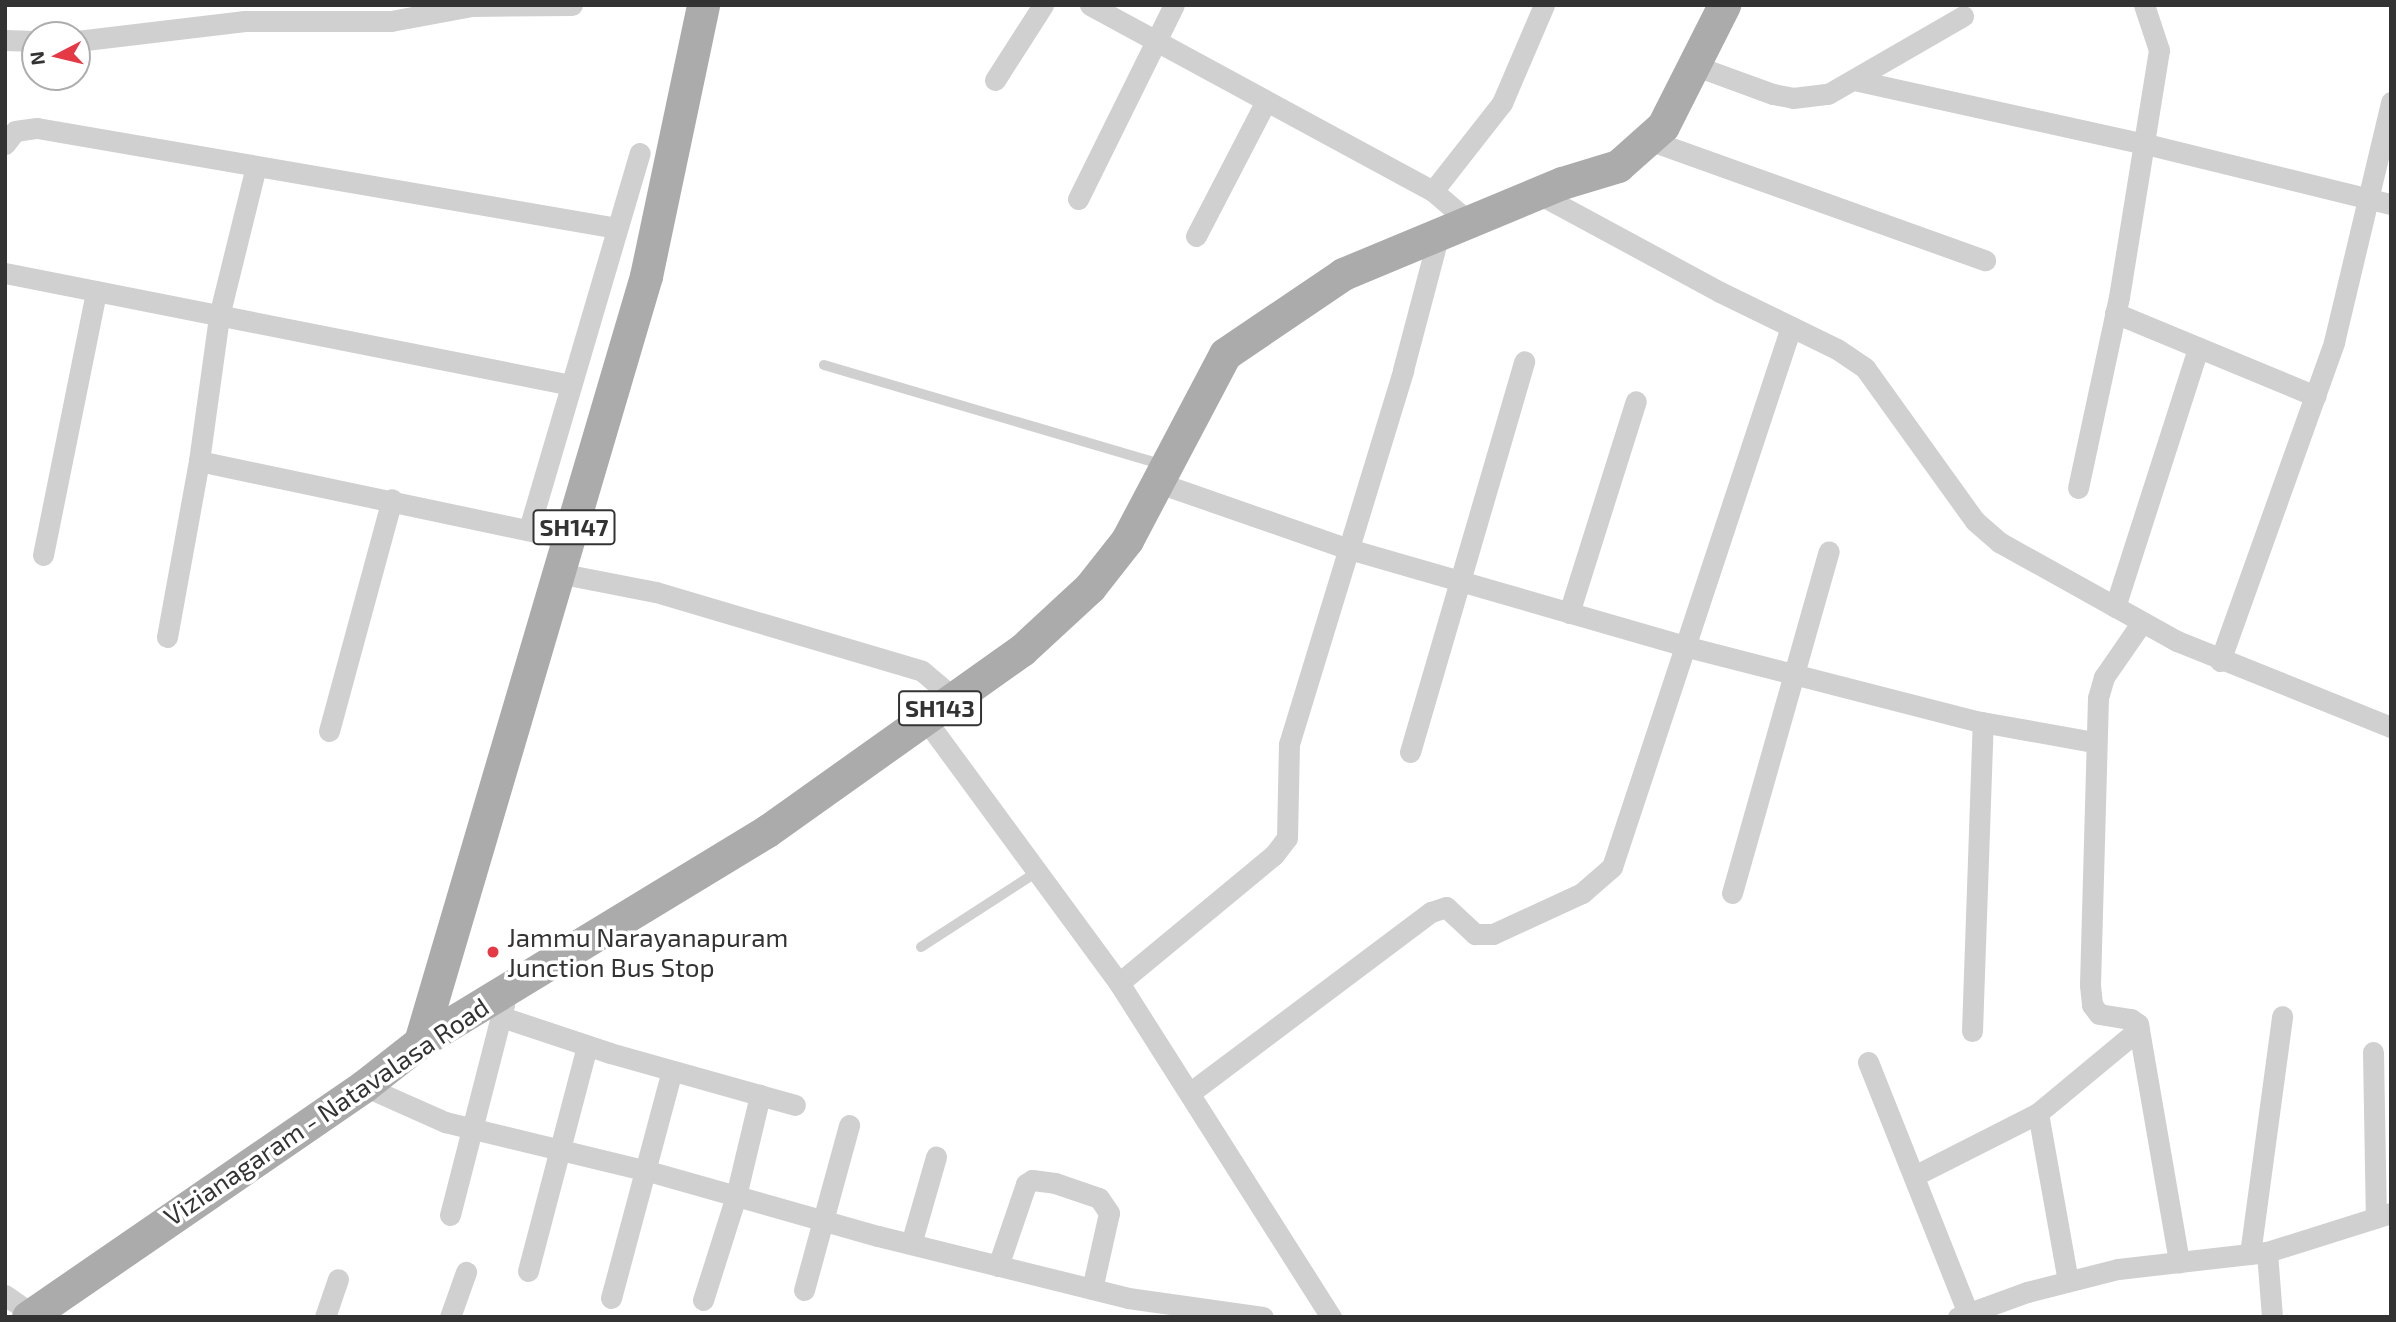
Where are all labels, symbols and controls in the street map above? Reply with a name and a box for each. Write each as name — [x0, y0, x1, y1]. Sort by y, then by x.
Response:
north arrow — [21, 21, 91, 91]
text: N — [24, 50, 49, 67]
road number: SH147 — [532, 506, 616, 548]
road number: SH143 — [898, 688, 982, 728]
place label: Jammu Narayanapuram Junction Bus Stop — [507, 921, 788, 982]
marker: Jammu Narayanapuram Junction Bus Stop — [485, 944, 501, 960]
street label: Vizianagaram - Natavalasa Road — [158, 990, 494, 1232]

